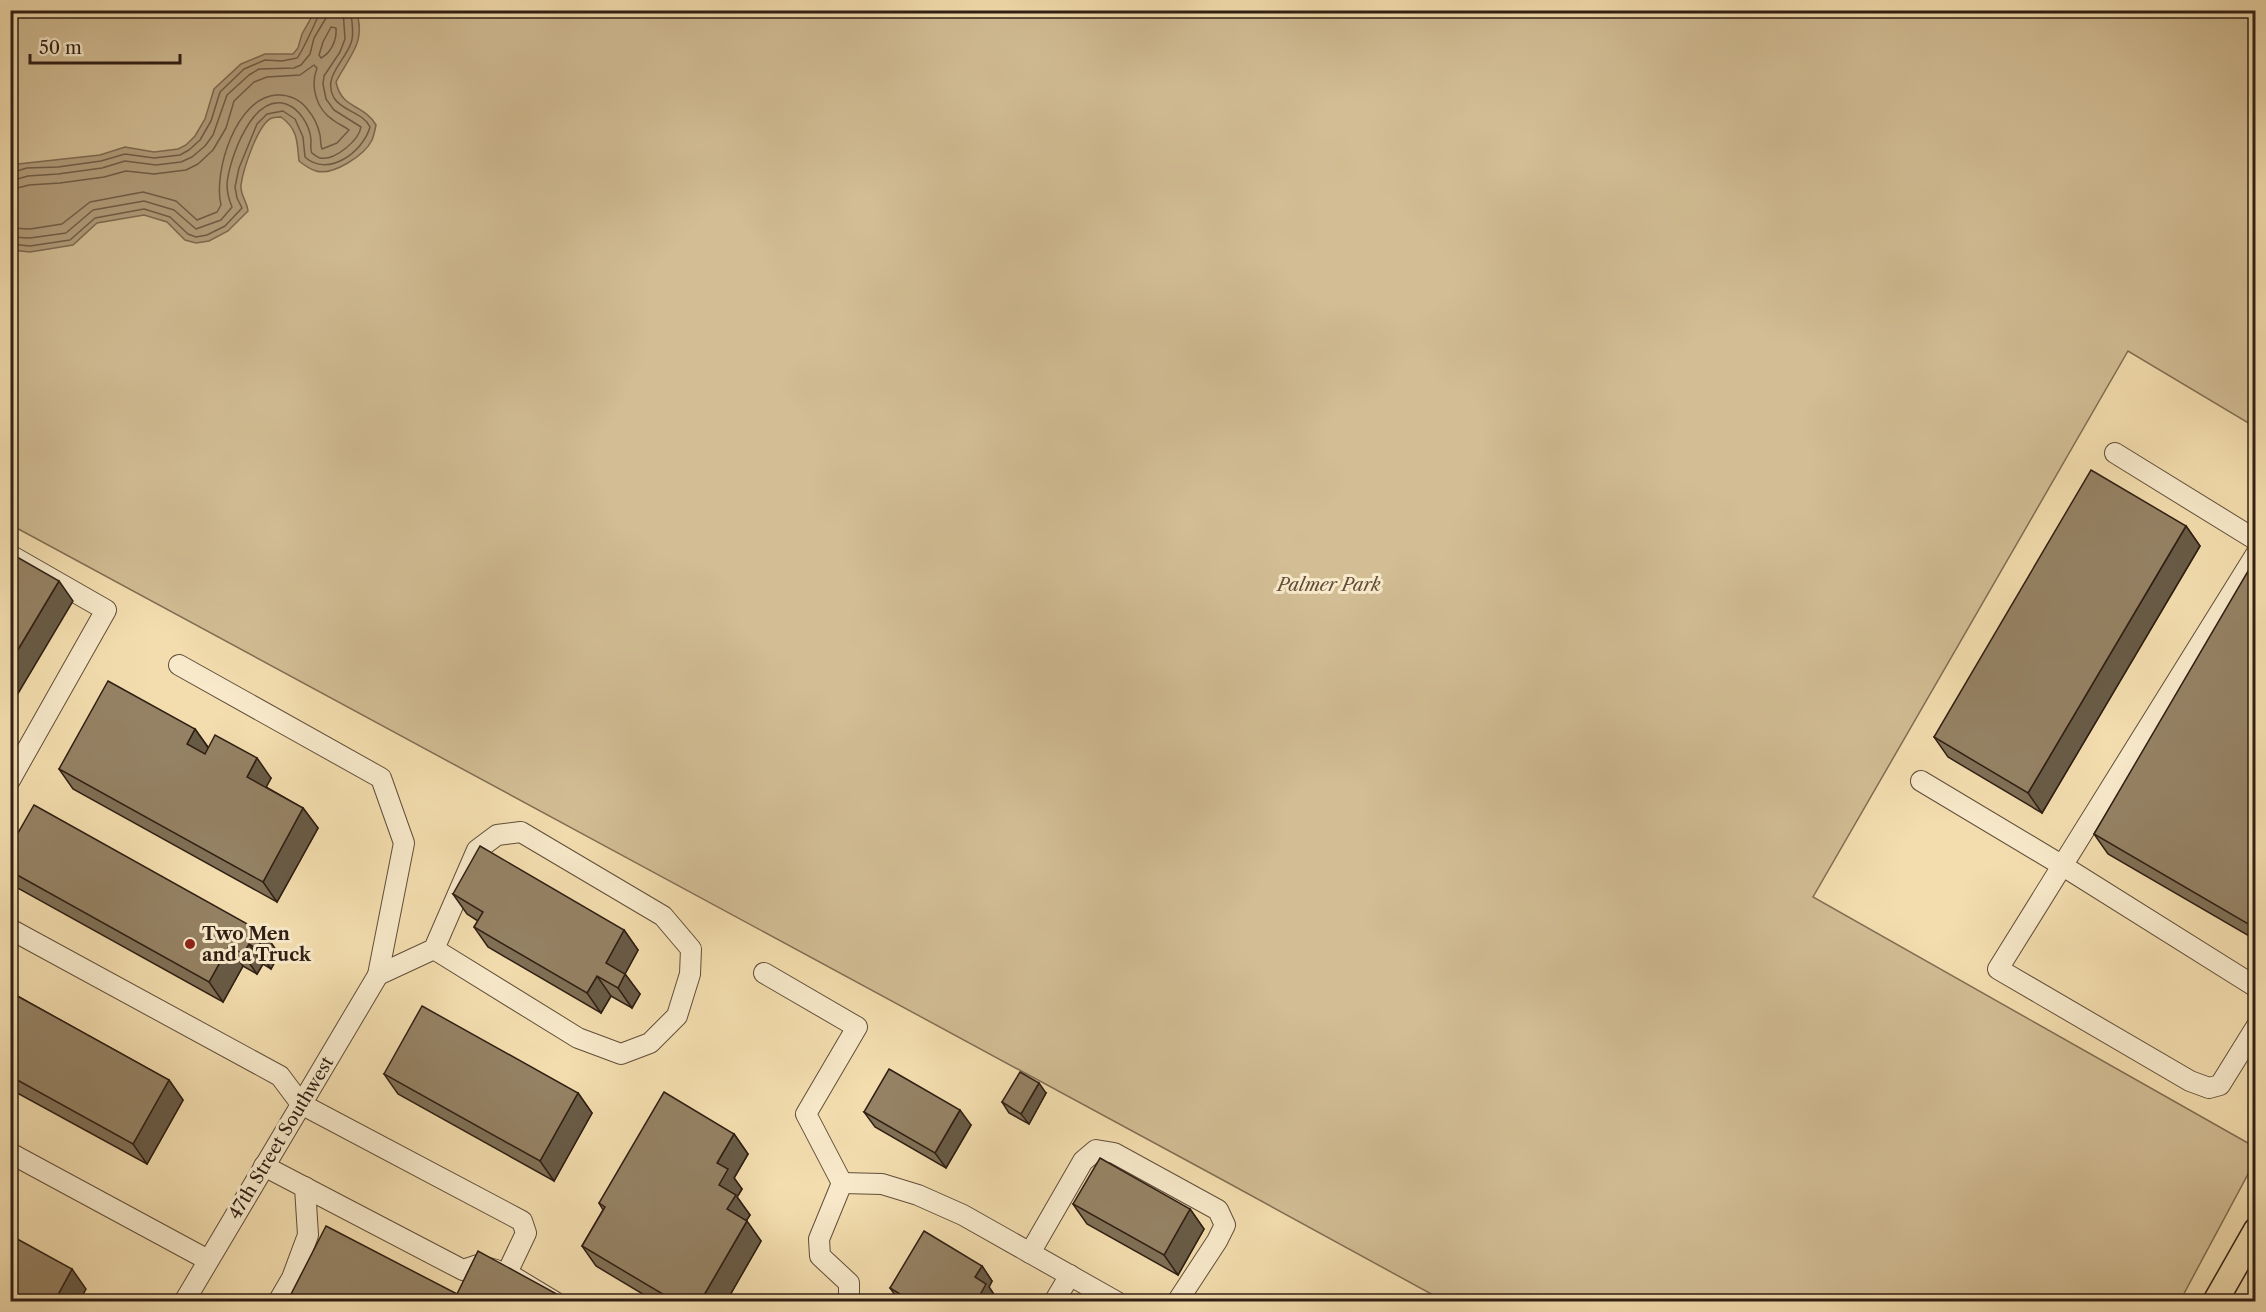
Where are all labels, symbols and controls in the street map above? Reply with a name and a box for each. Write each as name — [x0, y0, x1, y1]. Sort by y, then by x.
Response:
scale bar — [30, 27, 180, 65]
text: 50 m — [39, 37, 82, 59]
park label: Palmer Park — [1275, 574, 1381, 596]
place label: Two Men and a Truck — [202, 923, 312, 966]
marker: Two Men and a Truck — [183, 937, 197, 951]
street label: 47th Street Southwest — [224, 1052, 339, 1223]

